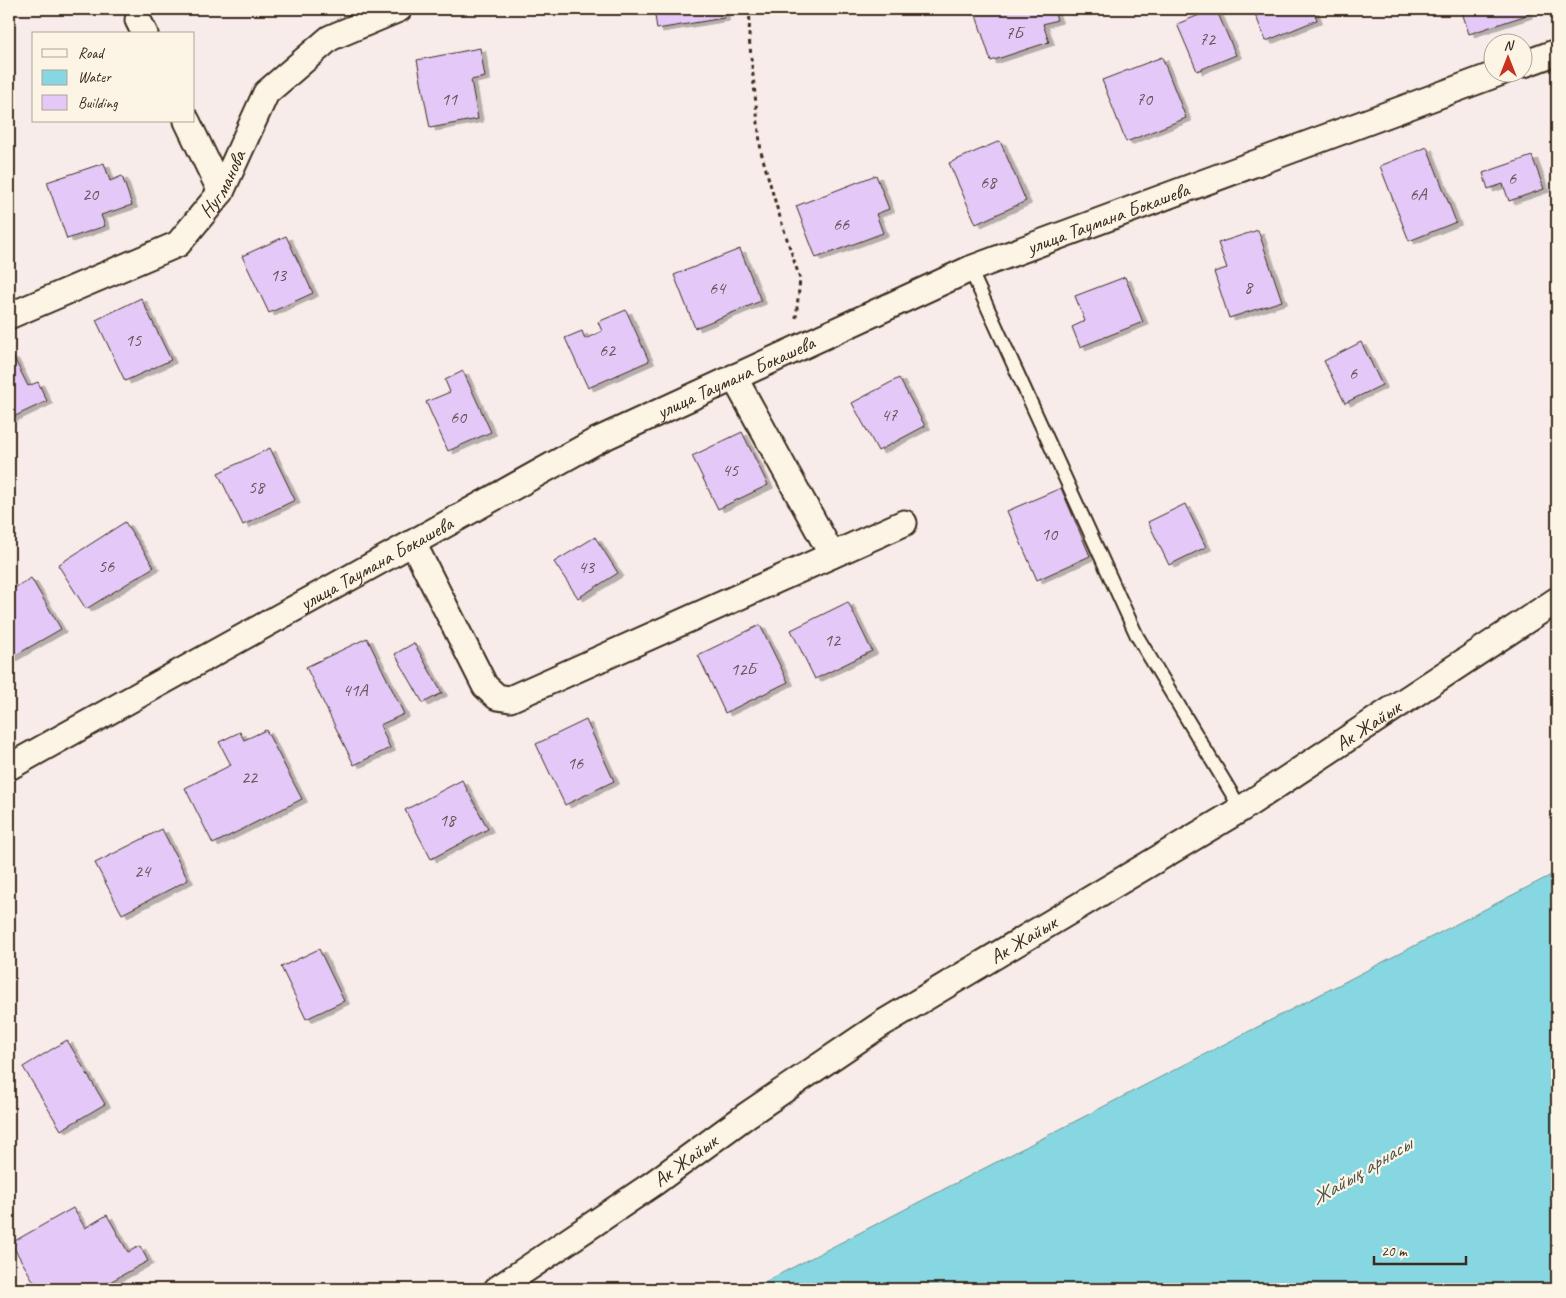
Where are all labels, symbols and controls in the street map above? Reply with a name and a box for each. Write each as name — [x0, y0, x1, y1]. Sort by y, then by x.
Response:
house number: 7Б — [1005, 22, 1025, 44]
house number: 72 — [1199, 28, 1217, 50]
legend — [32, 32, 195, 122]
north arrow — [1484, 32, 1534, 82]
text: N — [1504, 37, 1515, 54]
text: Road — [78, 44, 105, 63]
text: Water — [78, 68, 112, 87]
house number: 11 — [441, 88, 458, 110]
house number: 70 — [1136, 88, 1154, 110]
text: Building — [78, 94, 118, 113]
street label: Нугманова — [193, 145, 251, 222]
house number: 6 — [1508, 167, 1517, 189]
house number: 68 — [980, 171, 998, 193]
street label: улица Таумана Бокашева — [1022, 176, 1194, 260]
house number: 20 — [82, 183, 100, 205]
house number: 6А — [1409, 183, 1428, 205]
house number: 66 — [833, 213, 850, 235]
house number: 13 — [270, 264, 288, 286]
house number: 8 — [1244, 276, 1254, 298]
house number: 64 — [709, 277, 727, 299]
house number: 15 — [125, 329, 142, 351]
street label: улица Таумана Бокашева — [652, 329, 820, 424]
house number: 62 — [599, 339, 617, 361]
house number: 6 — [1349, 362, 1358, 384]
house number: 47 — [881, 404, 898, 426]
house number: 60 — [450, 406, 468, 428]
house number: 45 — [722, 459, 739, 481]
house number: 58 — [248, 476, 266, 498]
street label: улица Таумана Бокашева — [295, 510, 459, 616]
house number: 10 — [1041, 523, 1059, 545]
house number: 56 — [98, 555, 115, 577]
house number: 43 — [578, 556, 596, 578]
house number: 12 — [824, 629, 842, 651]
house number: 12Б — [730, 658, 759, 680]
house number: 41А — [342, 679, 369, 701]
street label: Ак Жайык — [1330, 693, 1407, 756]
house number: 16 — [567, 752, 584, 774]
house number: 22 — [241, 766, 259, 788]
house number: 18 — [439, 809, 457, 831]
house number: 24 — [134, 860, 152, 882]
street label: Ак Жайык — [985, 909, 1062, 969]
street label: Ак Жайык — [648, 1127, 724, 1192]
water label: Жайық арнасы — [1306, 1129, 1419, 1211]
scale bar — [1374, 1233, 1466, 1265]
text: 20 m — [1381, 1242, 1408, 1261]

